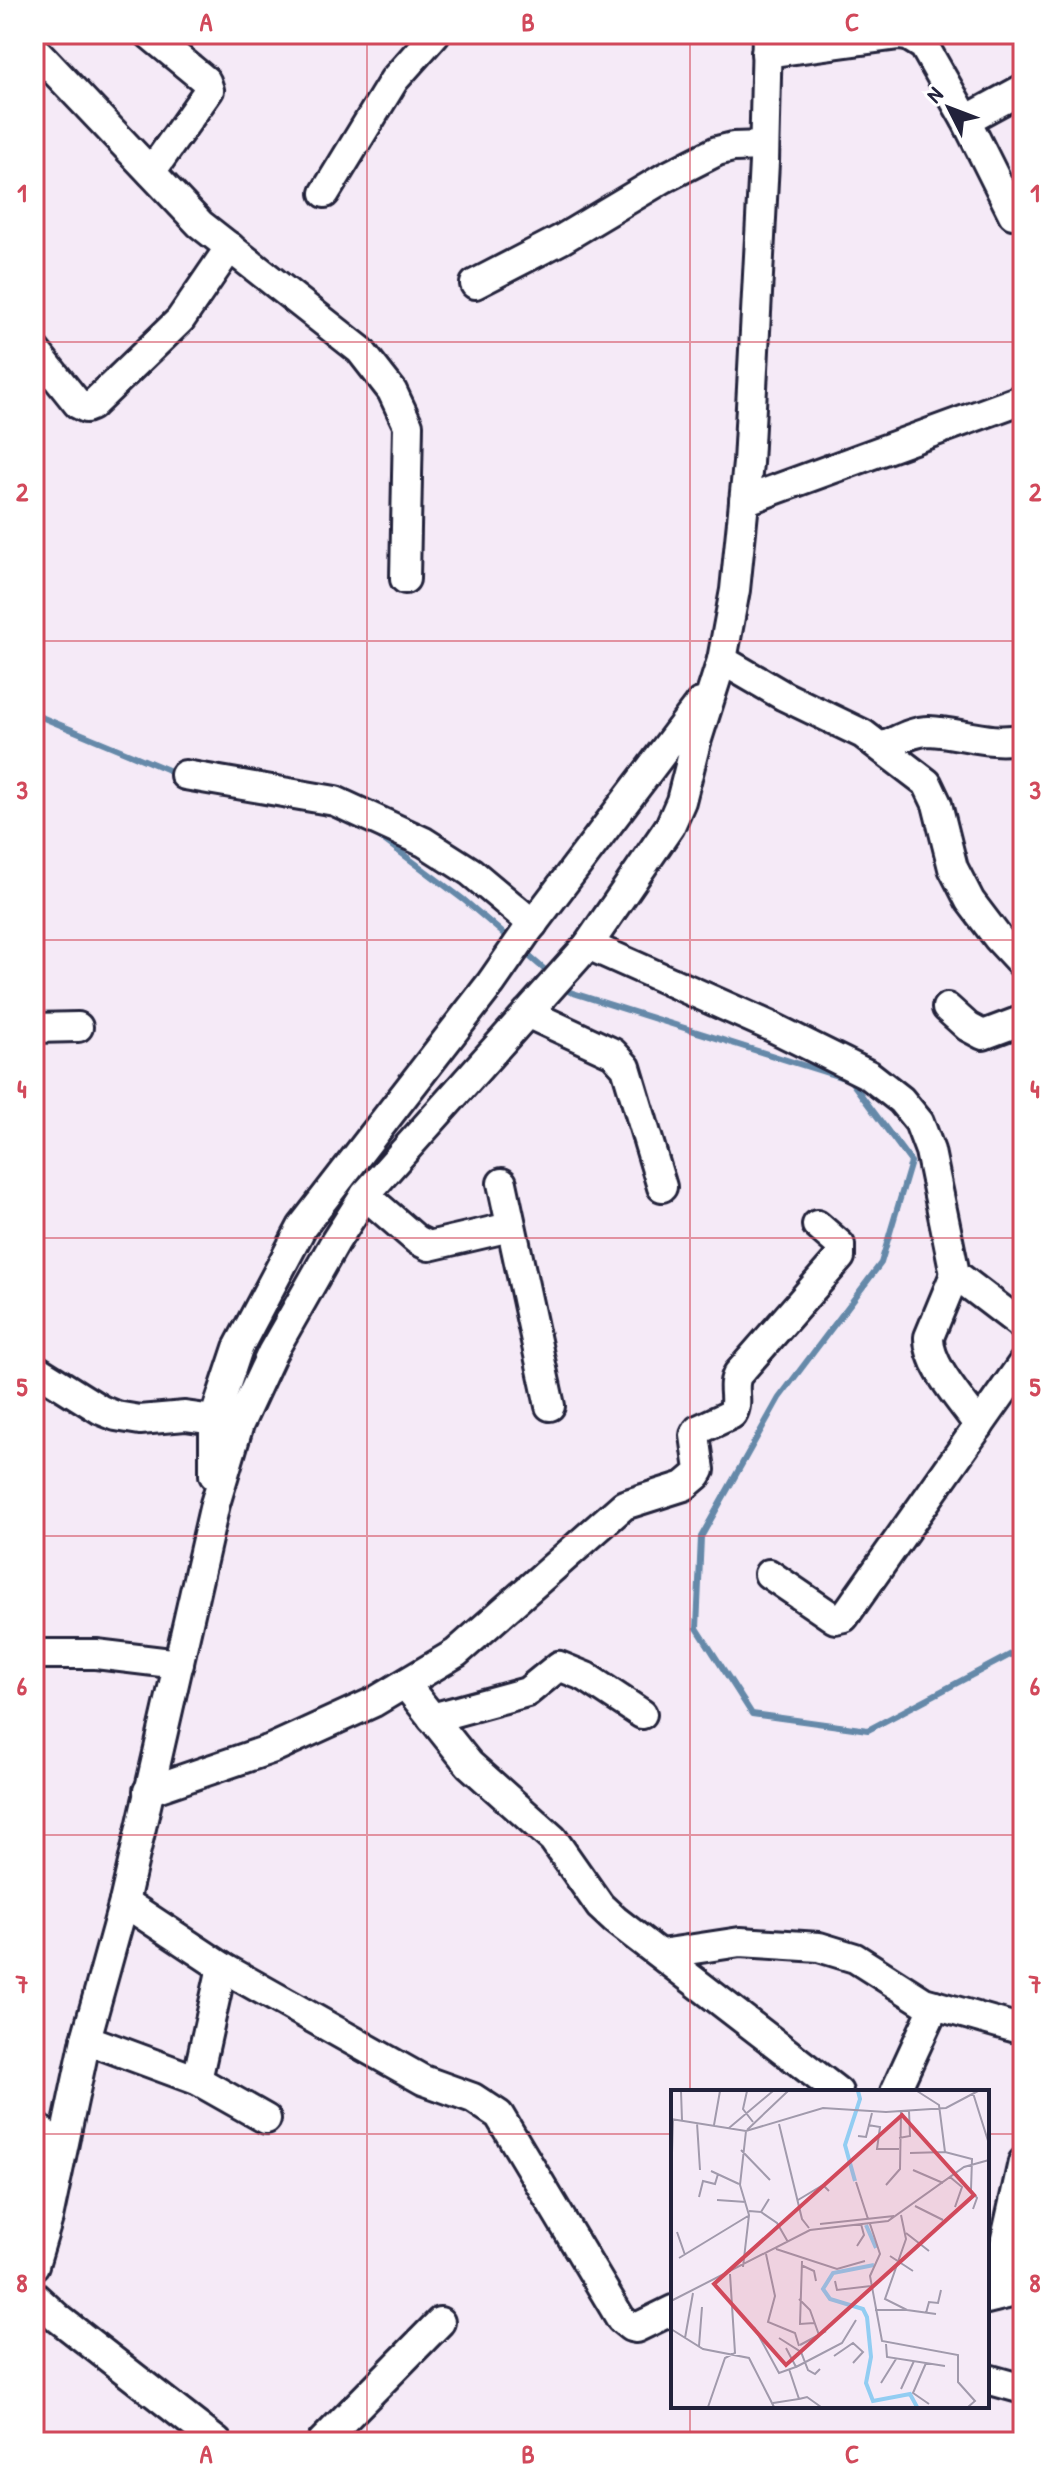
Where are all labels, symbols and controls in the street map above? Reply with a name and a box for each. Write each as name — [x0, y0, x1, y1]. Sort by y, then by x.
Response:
text: A — [200, 4, 213, 39]
text: B — [521, 4, 535, 39]
text: C — [845, 4, 859, 39]
north arrow — [909, 68, 989, 148]
text: N — [919, 80, 949, 109]
text: 1 — [17, 175, 27, 210]
text: 1 — [1030, 175, 1040, 210]
text: 2 — [16, 474, 29, 509]
text: 2 — [1029, 474, 1042, 509]
text: 3 — [16, 772, 28, 807]
text: 3 — [1029, 772, 1041, 807]
text: 4 — [17, 1071, 27, 1106]
text: 4 — [1030, 1071, 1040, 1106]
text: 5 — [17, 1369, 28, 1404]
text: 5 — [1030, 1369, 1041, 1404]
text: 6 — [17, 1668, 28, 1703]
text: 6 — [1030, 1668, 1041, 1703]
text: 7 — [15, 1966, 29, 2001]
text: 7 — [1028, 1966, 1042, 2001]
inset map — [671, 2090, 989, 2408]
text: 8 — [16, 2265, 28, 2300]
text: 8 — [1029, 2265, 1041, 2300]
text: A — [200, 2436, 213, 2471]
text: B — [521, 2436, 535, 2471]
text: C — [845, 2436, 859, 2471]

